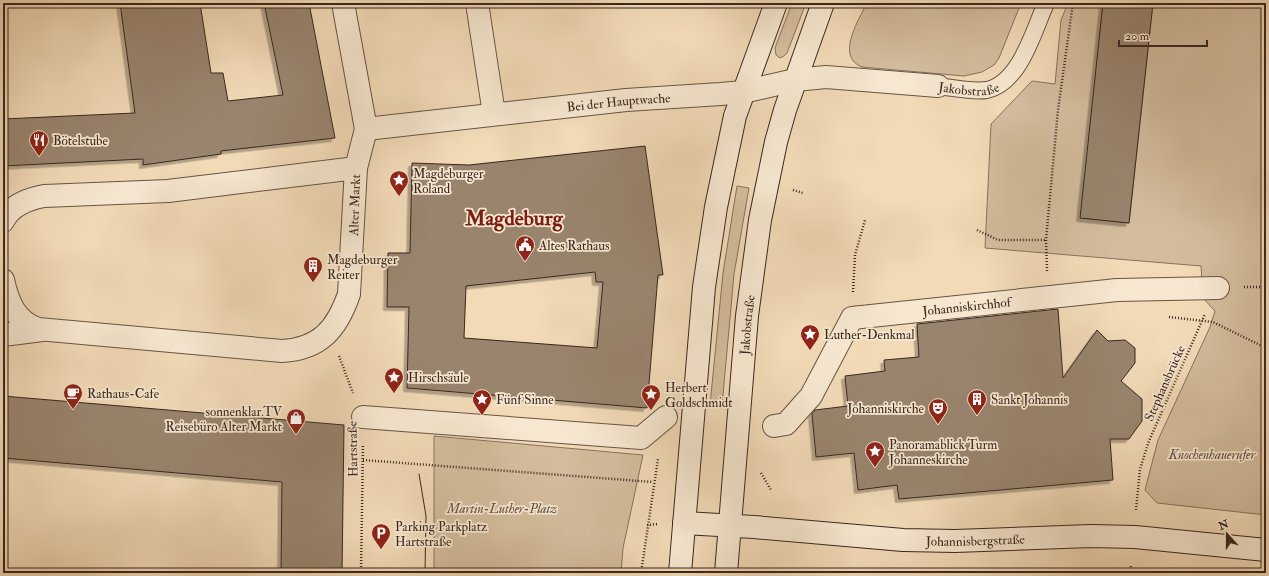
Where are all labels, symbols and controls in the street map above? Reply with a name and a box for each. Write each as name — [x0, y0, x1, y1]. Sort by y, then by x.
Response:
scale bar — [1119, 22, 1207, 48]
text: 20 m — [1125, 29, 1150, 44]
street label: Jakobstraße — [936, 79, 1003, 100]
street label: Bei der Hauptwache — [566, 90, 671, 116]
restaurant icon: Bötelstube — [28, 129, 50, 157]
place label: Bötelstube — [53, 133, 108, 149]
place label: Magdeburger Roland — [413, 166, 484, 197]
place icon: Magdeburger Roland — [388, 169, 410, 197]
street label: Alter Markt — [346, 174, 364, 237]
district label: Magdeburg — [464, 205, 563, 232]
public building icon: Altes Rathaus — [514, 234, 536, 262]
place label: Altes Rathaus — [538, 238, 610, 254]
place label: Magdeburger Reiter — [327, 252, 398, 283]
building icon: Magdeburger Reiter — [302, 255, 324, 283]
street label: Jakobstraße — [737, 293, 759, 357]
street label: Johanniskirchhof — [921, 294, 1013, 320]
place icon: Luther-Denkmal — [799, 323, 821, 351]
place label: Luther-Denkmal — [824, 327, 915, 343]
street label: Stephansbrücke — [1141, 343, 1190, 424]
place icon: Hirschsäule — [383, 366, 405, 394]
place label: Hirschsäule — [408, 370, 469, 386]
place label: Herbert Goldschmidt — [665, 380, 732, 411]
cafe icon: Rathaus-Cafe — [62, 382, 84, 410]
place icon: Herbert Goldschmidt — [640, 383, 662, 411]
place label: Rathaus-Cafe — [87, 386, 160, 402]
place icon: Fünf Sinne — [471, 388, 493, 416]
building icon: Sankt Johannis — [966, 388, 988, 416]
place label: Fünf Sinne — [496, 392, 554, 408]
place label: Sankt Johannis — [991, 392, 1069, 408]
theatre icon: Johanniskirche — [927, 397, 949, 425]
place label: Johanniskirche — [846, 401, 925, 417]
place label: sonnenklar.TV Reisebüro Alter Markt — [165, 404, 283, 435]
shop icon: sonnenklar.TV Reisebüro Alter Markt — [285, 407, 307, 435]
street label: Hartstraße — [344, 420, 361, 477]
place label: Panoramablick Turm Johanneskirche — [888, 437, 997, 468]
place icon: Panoramablick Turm Johanneskirche — [864, 440, 886, 468]
park label: Knochenhauerufer — [1168, 447, 1256, 463]
park label: Martin-Luther-Platz — [446, 501, 557, 517]
north arrow — [1207, 514, 1247, 554]
text: N — [1216, 517, 1232, 533]
place label: Parking Parkplatz Hartstraße — [395, 519, 488, 550]
parking icon: Parking Parkplatz Hartstraße — [370, 522, 392, 550]
street label: Johannisbergstraße — [925, 531, 1026, 550]

